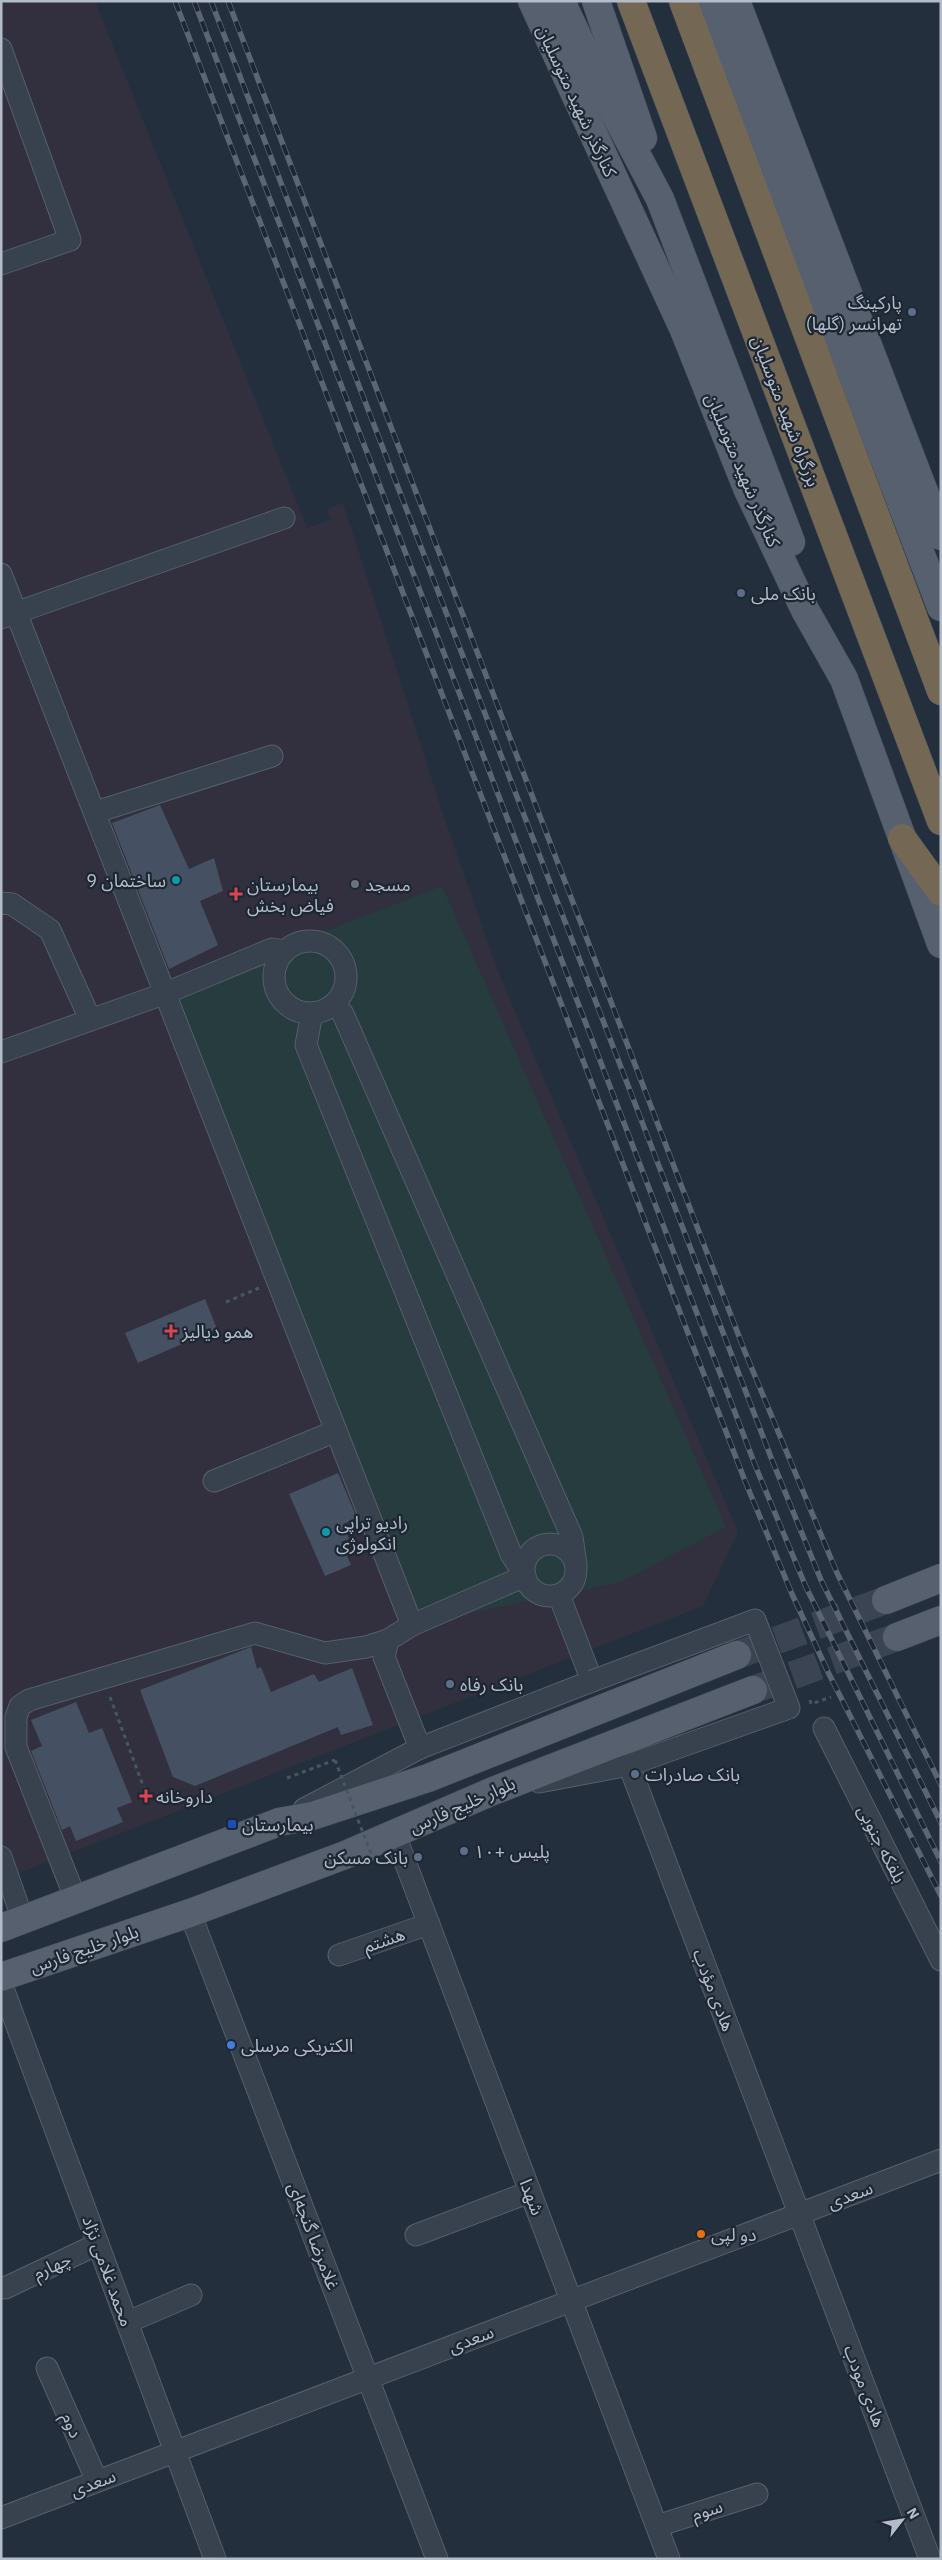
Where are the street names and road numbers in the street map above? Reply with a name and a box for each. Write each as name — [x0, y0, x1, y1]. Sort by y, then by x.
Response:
street label: کنارگذر شهید متوسلیان — [532, 21, 622, 181]
street label: بزرگراه شهید متوسلیان — [747, 332, 825, 490]
street label: کنارگذر شهید متوسلیان — [700, 390, 786, 551]
street label: بلوار خلیج فارس — [405, 1771, 519, 1840]
street label: بلفکه جنوبی — [853, 1801, 911, 1887]
street label: بلوار خلیج فارس — [27, 1920, 142, 1980]
street label: هشتم — [360, 1922, 408, 1960]
street label: هادی مؤدب — [688, 1946, 740, 2034]
street label: شهدا — [515, 2176, 549, 2218]
street label: سعدی — [824, 2176, 876, 2214]
street label: غلامرضا گنجه‌ای — [283, 2179, 345, 2293]
street label: محمد غلامی نژاد — [77, 2212, 139, 2330]
street label: چهارم — [29, 2247, 76, 2288]
street label: سعدی — [445, 2320, 497, 2358]
street label: هادی مودب — [839, 2342, 891, 2430]
street label: دوم — [54, 2409, 88, 2442]
street label: سعدی — [67, 2464, 119, 2502]
street label: سوم — [689, 2494, 726, 2529]

